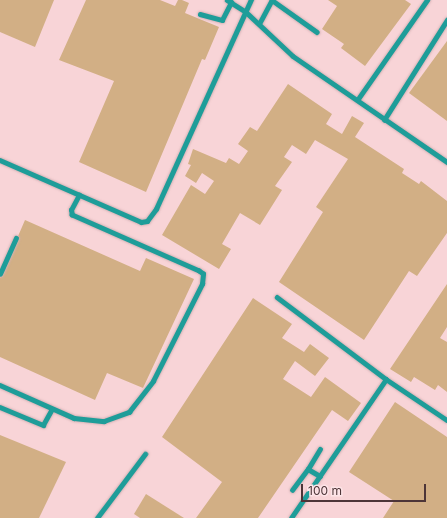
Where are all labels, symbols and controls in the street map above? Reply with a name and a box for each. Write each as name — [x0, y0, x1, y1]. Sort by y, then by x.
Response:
scale bar — [303, 476, 428, 502]
text: 100 m — [308, 483, 342, 498]

